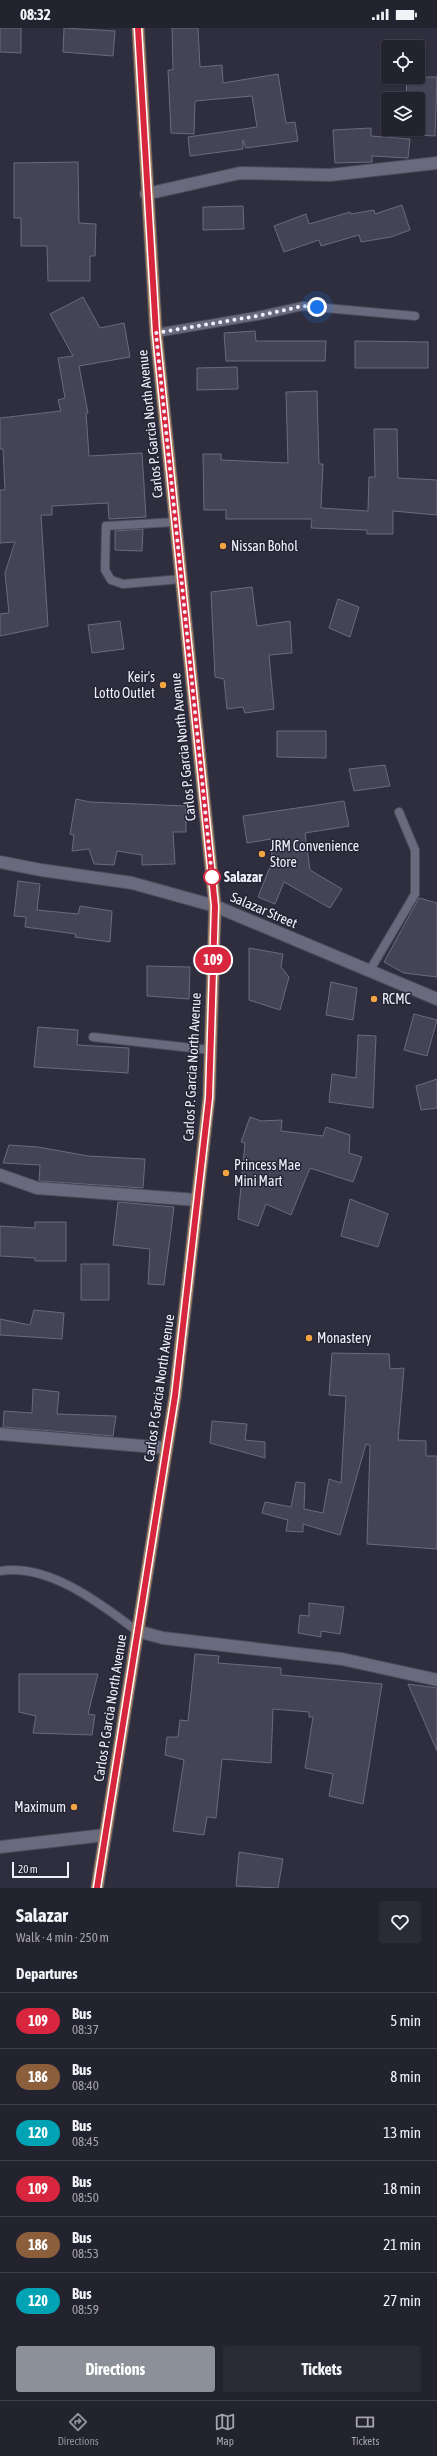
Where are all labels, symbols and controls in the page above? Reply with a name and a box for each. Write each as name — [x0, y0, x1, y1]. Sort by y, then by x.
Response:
text: 08:32 — [20, 6, 51, 23]
map controls — [381, 40, 425, 136]
button: locate — [381, 40, 425, 84]
button: layers — [381, 92, 425, 136]
your location — [307, 297, 327, 317]
street label: Carlos P. Garcia North Avenue — [134, 349, 166, 499]
place label: Nissan Bohol — [231, 538, 298, 554]
marker: Nissan Bohol — [218, 541, 228, 551]
place label: Keir's Lotto Outlet — [94, 669, 155, 701]
street label: Carlos P. Garcia North Avenue — [167, 672, 199, 822]
marker: Keir's Lotto Outlet — [158, 680, 168, 690]
place label: JRM Convenience Store — [270, 838, 359, 870]
marker: JRM Convenience Store — [257, 849, 267, 859]
marker: Salazar — [203, 868, 221, 886]
place label: Salazar — [224, 869, 263, 885]
street label: Salazar Street — [228, 889, 300, 931]
line badge: 109 — [190, 947, 236, 973]
text: 109 — [203, 952, 223, 968]
place label: RCMC — [382, 991, 412, 1007]
street label: Carlos P. Garcia North Avenue — [180, 992, 204, 1142]
marker: RCMC — [369, 994, 379, 1004]
place label: Princess Mae Mini Mart — [234, 1157, 301, 1189]
marker: Princess Mae Mini Mart — [221, 1168, 231, 1178]
street label: Carlos P. Garcia North Avenue — [141, 1313, 177, 1463]
place label: Monastery — [317, 1330, 372, 1346]
marker: Monastery — [304, 1333, 314, 1343]
street label: Carlos P. Garcia North Avenue — [90, 1633, 130, 1783]
place label: Maximum — [14, 1799, 66, 1815]
marker: Maximum — [69, 1802, 79, 1812]
scale bar — [12, 1860, 69, 1879]
text: 20 m — [18, 1863, 38, 1875]
button: heart — [379, 1901, 421, 1943]
text: Salazar — [16, 1904, 68, 1926]
text: Walk · 4 min · 250 m — [16, 1930, 109, 1945]
text: Departures — [16, 1965, 78, 1982]
text: Bus — [72, 2005, 92, 2022]
text: 5 min — [390, 2012, 421, 2029]
text: 109 — [28, 2013, 48, 2029]
text: 08:37 — [72, 2022, 99, 2037]
text: Bus — [72, 2061, 92, 2078]
text: 8 min — [390, 2068, 421, 2085]
text: 186 — [28, 2069, 48, 2085]
text: 08:40 — [72, 2078, 99, 2093]
text: Bus — [72, 2117, 92, 2134]
text: 13 min — [383, 2124, 421, 2141]
text: 120 — [28, 2125, 48, 2141]
text: 08:45 — [72, 2134, 99, 2149]
text: Bus — [72, 2173, 92, 2190]
text: 18 min — [383, 2180, 421, 2197]
text: 109 — [28, 2181, 48, 2197]
text: 08:50 — [72, 2190, 99, 2205]
text: Bus — [72, 2229, 92, 2246]
text: 21 min — [383, 2236, 421, 2253]
text: 186 — [28, 2237, 48, 2253]
text: 08:53 — [72, 2246, 99, 2261]
text: Bus — [72, 2285, 92, 2302]
text: 27 min — [383, 2292, 421, 2309]
text: 120 — [28, 2293, 48, 2309]
text: 08:59 — [72, 2302, 99, 2317]
button: Directions — [16, 2346, 215, 2392]
button: Tickets — [223, 2346, 421, 2392]
tab: Directions — [58, 2411, 99, 2447]
tab: Map — [214, 2411, 236, 2447]
tab: Tickets — [351, 2411, 379, 2447]

